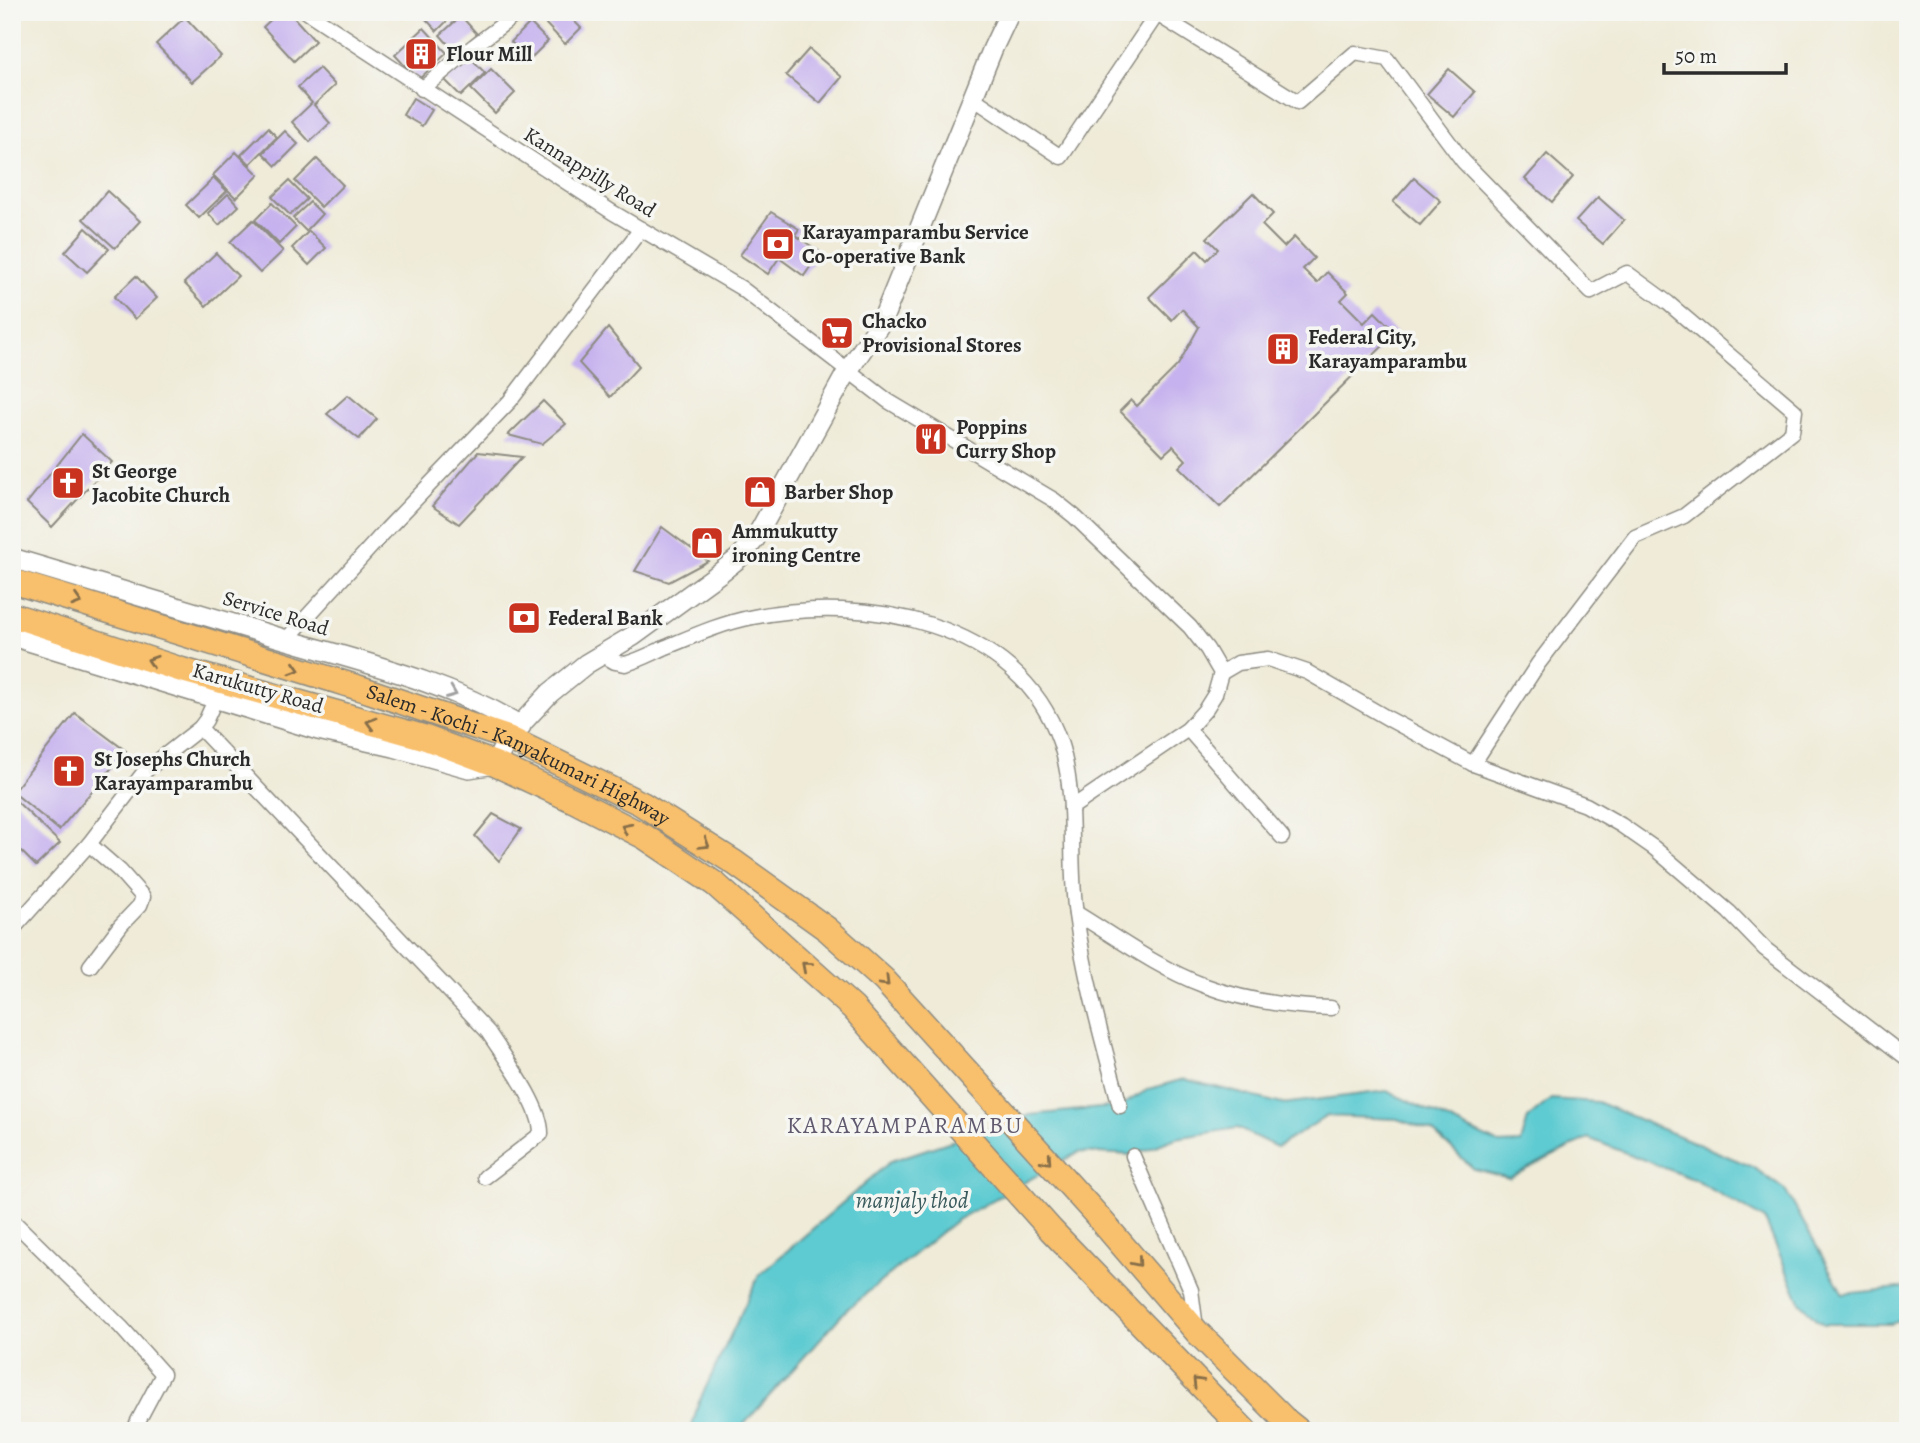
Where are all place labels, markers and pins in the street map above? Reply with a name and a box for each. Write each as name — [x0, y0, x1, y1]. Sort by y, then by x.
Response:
building icon: Flour Mill — [402, 35, 440, 73]
place label: Flour Mill — [446, 40, 533, 68]
place label: Karayamparambu Service Co-operative Bank — [802, 218, 1029, 270]
bank icon: Karayamparambu Service Co-operative Bank — [759, 225, 797, 263]
place label: Chacko Provisional Stores — [862, 307, 1021, 359]
supermarket icon: Chacko Provisional Stores — [818, 314, 856, 352]
place label: Federal City, Karayamparambu — [1308, 323, 1468, 375]
building icon: Federal City, Karayamparambu — [1264, 330, 1302, 368]
place label: Poppins Curry Shop — [956, 413, 1056, 465]
restaurant icon: Poppins Curry Shop — [912, 420, 950, 458]
place label: St George Jacobite Church — [92, 457, 230, 509]
church icon: St George Jacobite Church — [49, 464, 87, 502]
shop icon: Barber Shop — [741, 473, 779, 511]
place label: Barber Shop — [784, 478, 893, 506]
place label: Ammukutty ironing Centre — [731, 517, 861, 569]
shop icon: Ammukutty ironing Centre — [688, 524, 726, 562]
bank icon: Federal Bank — [505, 599, 543, 637]
place label: Federal Bank — [548, 604, 663, 632]
place label: St Josephs Church Karayamparambu — [94, 745, 254, 797]
church icon: St Josephs Church Karayamparambu — [50, 752, 88, 790]

